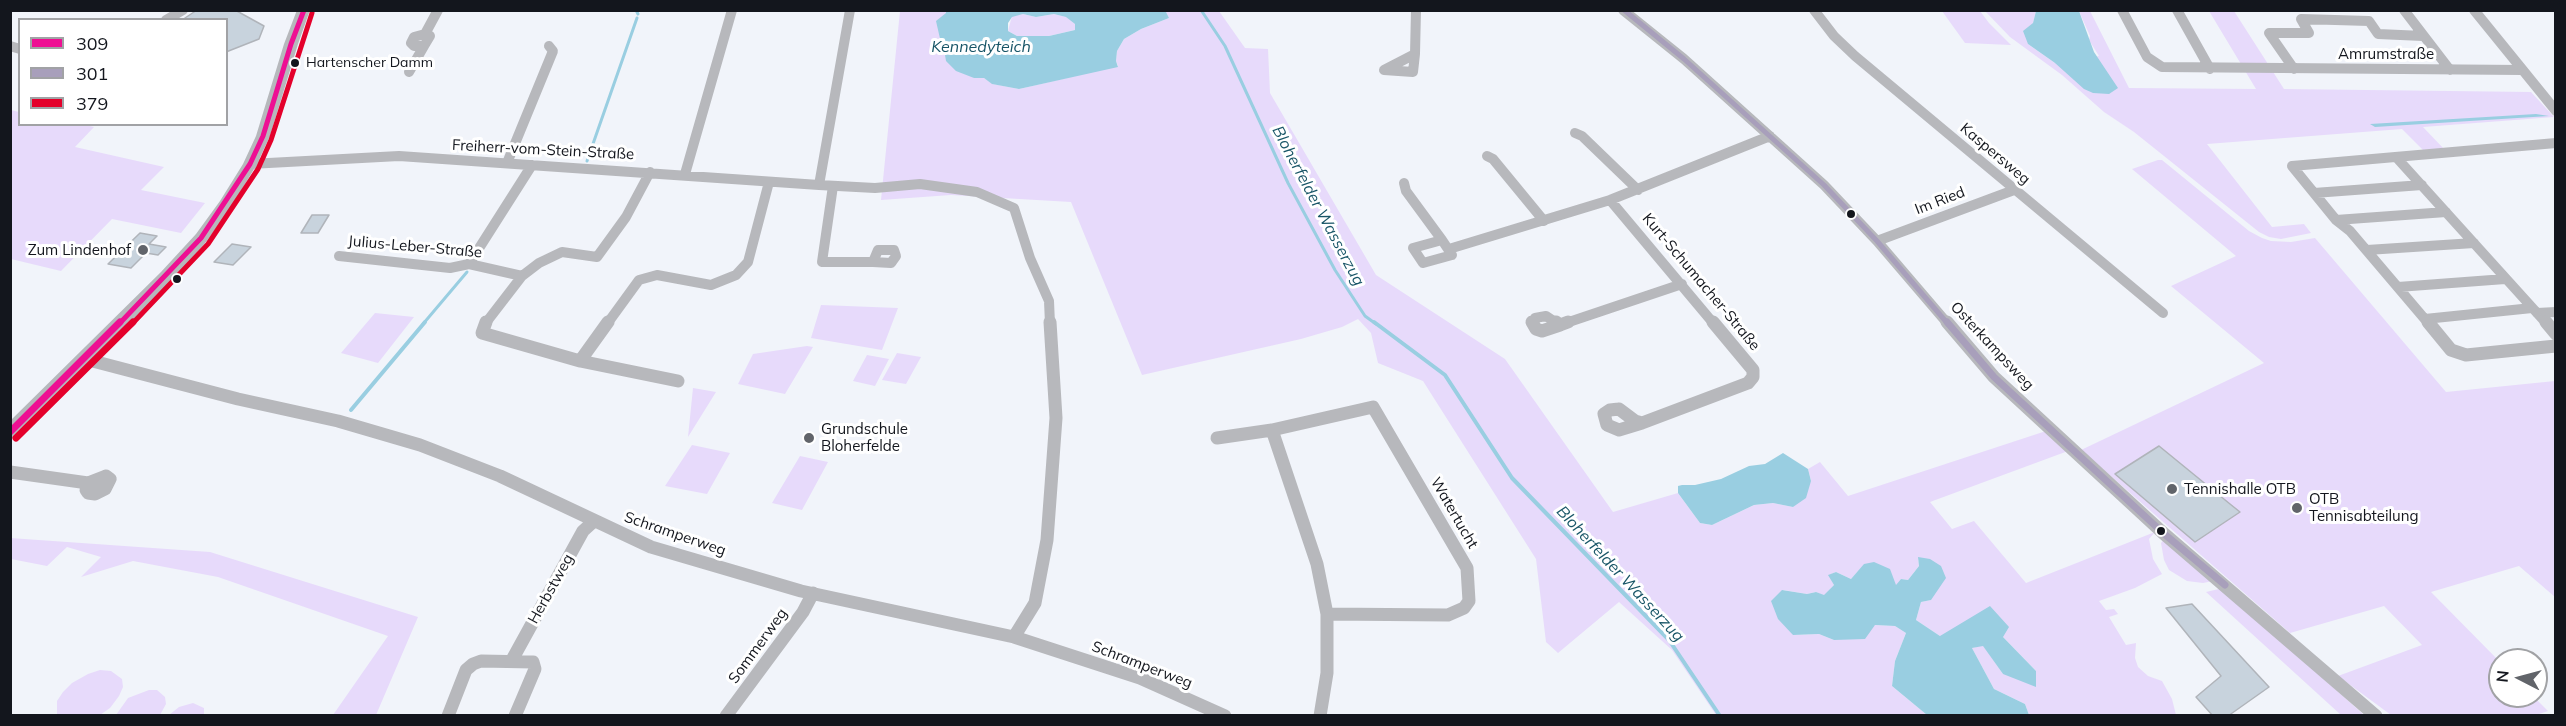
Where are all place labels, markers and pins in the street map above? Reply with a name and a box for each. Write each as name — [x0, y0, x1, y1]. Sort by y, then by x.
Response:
place label: Hartenscher Damm — [306, 55, 433, 71]
marker: Hartenscher Damm — [289, 57, 301, 69]
unlabelled marker — [1845, 208, 1857, 220]
place label: Zum Lindenhof — [28, 241, 131, 259]
marker: Zum Lindenhof — [136, 243, 150, 257]
unlabelled marker — [171, 273, 183, 285]
place label: Grundschule Bloherfelde — [821, 420, 908, 455]
marker: Grundschule Bloherfelde — [802, 431, 816, 445]
place label: Tennishalle OTB — [2184, 480, 2296, 498]
marker: Tennishalle OTB — [2165, 482, 2179, 496]
place label: OTB Tennisabteilung — [2309, 490, 2419, 525]
marker: OTB Tennisabteilung — [2290, 501, 2304, 515]
unlabelled marker — [2155, 525, 2167, 537]

